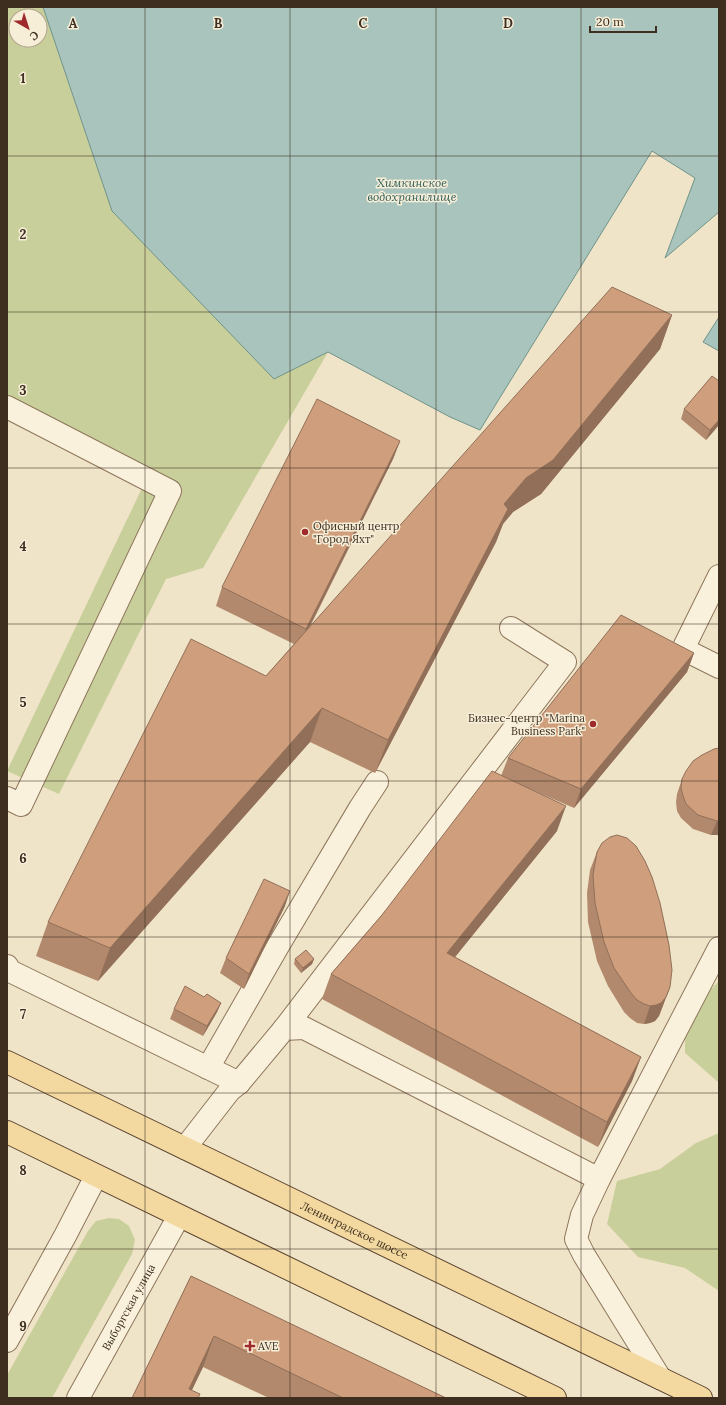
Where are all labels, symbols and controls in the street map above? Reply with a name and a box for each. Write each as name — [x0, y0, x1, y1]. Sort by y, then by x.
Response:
north arrow — [8, 8, 48, 48]
scale bar — [590, 8, 656, 34]
text: 20 m — [596, 14, 624, 29]
text: A — [69, 15, 78, 32]
text: B — [214, 15, 223, 32]
text: C — [359, 15, 368, 32]
text: D — [503, 15, 513, 32]
text: С — [27, 28, 42, 44]
text: 1 — [20, 70, 26, 87]
water label: Химкинское водохранилище — [367, 175, 457, 204]
text: 2 — [20, 226, 27, 243]
text: 3 — [19, 382, 27, 399]
place label: Офисный центр "Город Яхт" — [313, 519, 400, 546]
marker: Офисный центр "Город Яхт" — [300, 527, 310, 537]
text: 4 — [19, 538, 27, 555]
text: 5 — [19, 694, 27, 711]
place label: Бизнес-центр "Marina Business Park" — [468, 711, 585, 738]
marker: Бизнес-центр "Marina Business Park" — [588, 719, 598, 729]
text: 6 — [19, 850, 27, 867]
text: 7 — [20, 1006, 26, 1023]
text: 8 — [19, 1162, 27, 1179]
street label: Ленинградское шоссе — [298, 1198, 411, 1262]
street label: Выборгская улица — [99, 1261, 158, 1353]
text: 9 — [19, 1318, 27, 1335]
place label: AVE — [257, 1339, 279, 1353]
marker: AVE — [245, 1341, 255, 1351]

